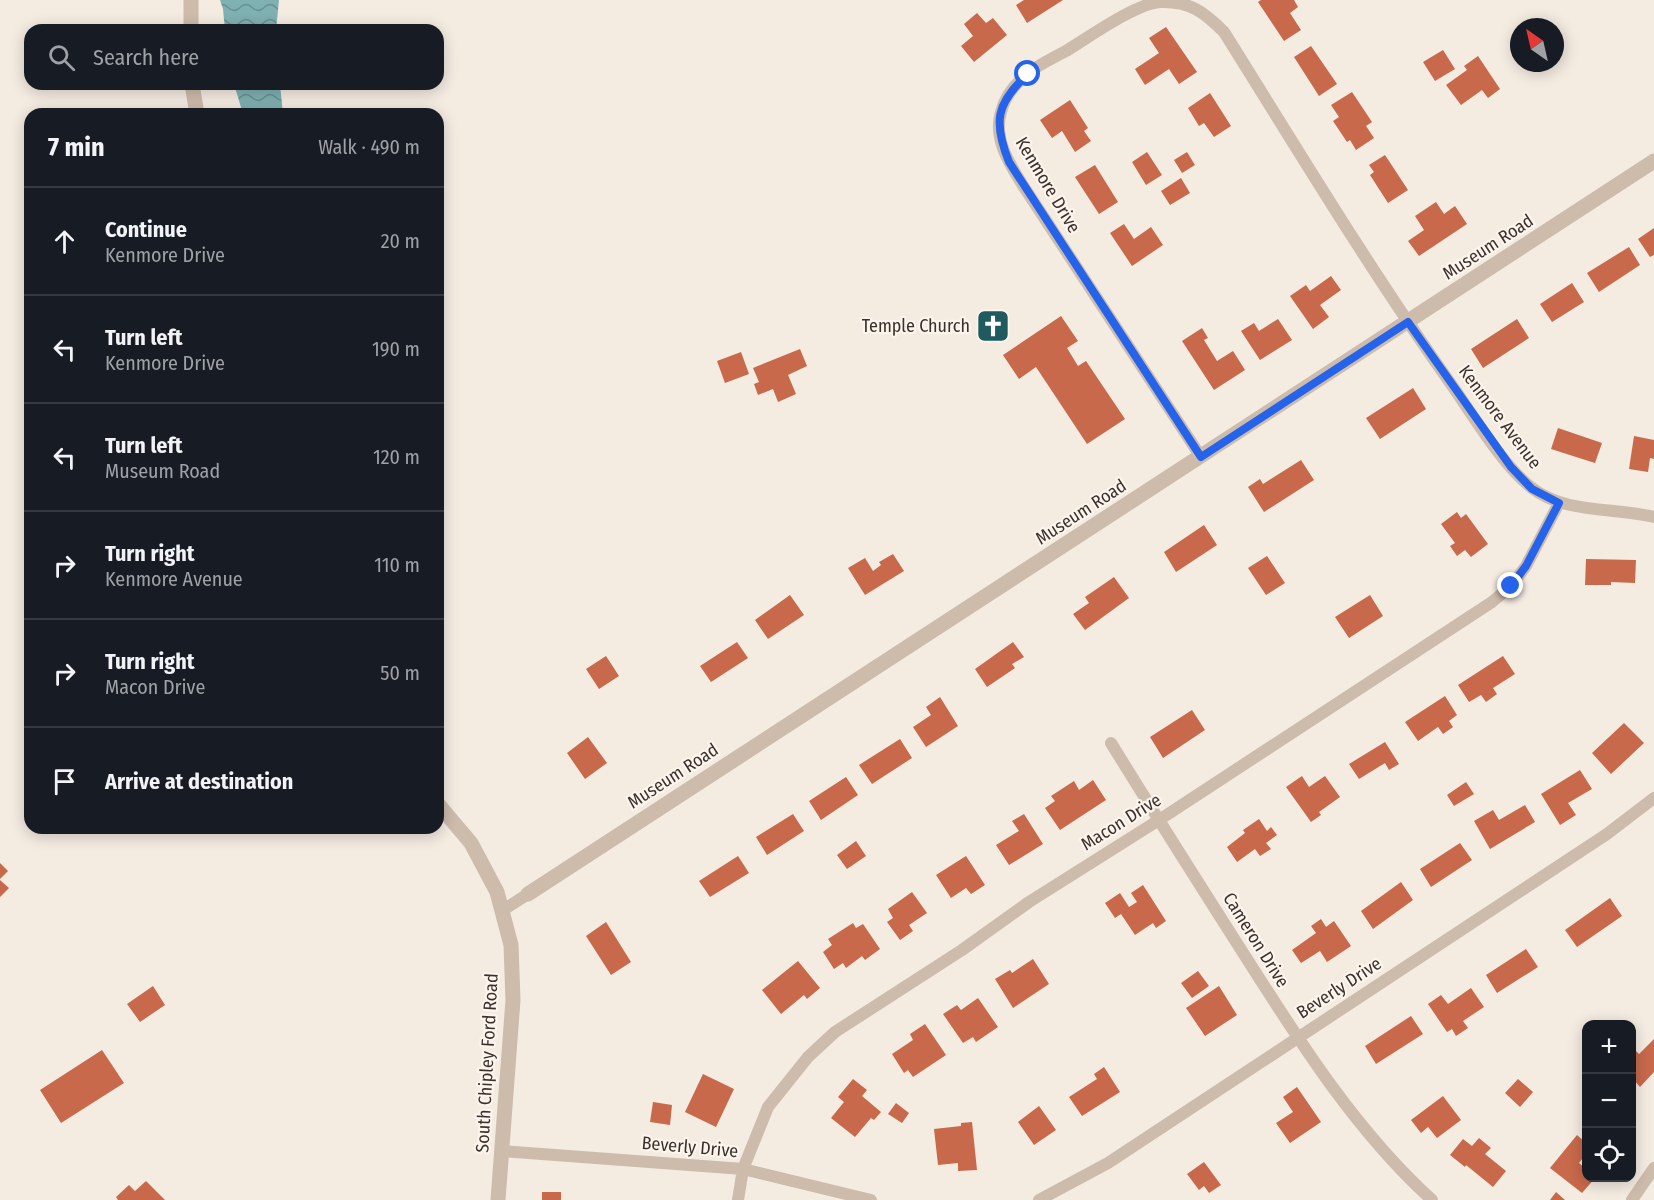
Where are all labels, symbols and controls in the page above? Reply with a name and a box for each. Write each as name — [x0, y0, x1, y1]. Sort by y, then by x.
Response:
north arrow — [1510, 18, 1564, 72]
search box — [24, 24, 444, 90]
icon: search — [45, 41, 78, 74]
text: Search here — [93, 44, 199, 71]
route start — [1014, 60, 1040, 86]
text: 7 min — [48, 132, 105, 163]
street label: Kenmore Drive — [1011, 133, 1085, 237]
text: Walk · 490 m — [318, 135, 420, 159]
street label: Museum Road — [1439, 210, 1537, 284]
text: Continue — [105, 216, 187, 243]
icon: ahead — [48, 225, 81, 258]
text: 20 m — [381, 229, 420, 253]
text: Kenmore Drive — [105, 243, 225, 267]
church icon: Temple Church — [975, 308, 1011, 344]
place label: Temple Church — [862, 315, 970, 337]
text: Turn left — [105, 324, 183, 351]
icon: left — [48, 333, 81, 366]
text: 190 m — [372, 337, 420, 361]
text: Kenmore Drive — [105, 351, 225, 375]
street label: Kenmore Avenue — [1454, 361, 1546, 473]
text: Turn left — [105, 432, 183, 459]
icon: left — [48, 441, 81, 474]
text: 120 m — [373, 445, 420, 469]
text: Museum Road — [105, 459, 220, 483]
street label: Museum Road — [1032, 475, 1130, 549]
text: Turn right — [105, 540, 194, 567]
icon: right — [48, 549, 81, 582]
text: 110 m — [374, 553, 420, 577]
text: Kenmore Avenue — [105, 567, 243, 591]
route end — [1497, 572, 1523, 598]
text: Turn right — [105, 648, 194, 675]
icon: right — [48, 657, 81, 690]
text: 50 m — [380, 661, 420, 685]
text: Macon Drive — [105, 675, 205, 699]
street label: Museum Road — [624, 739, 722, 813]
icon: arrive — [48, 765, 81, 798]
text: Arrive at destination — [105, 768, 293, 795]
street label: Macon Drive — [1077, 789, 1165, 855]
street label: Cameron Drive — [1218, 889, 1294, 992]
street label: Beverly Drive — [1292, 952, 1386, 1024]
street label: South Chipley Ford Road — [471, 973, 503, 1153]
map controls — [1582, 1020, 1636, 1182]
button: + — [1582, 1020, 1636, 1074]
button: − — [1582, 1074, 1636, 1128]
button: locate — [1582, 1128, 1636, 1182]
street label: Beverly Drive — [641, 1132, 739, 1162]

